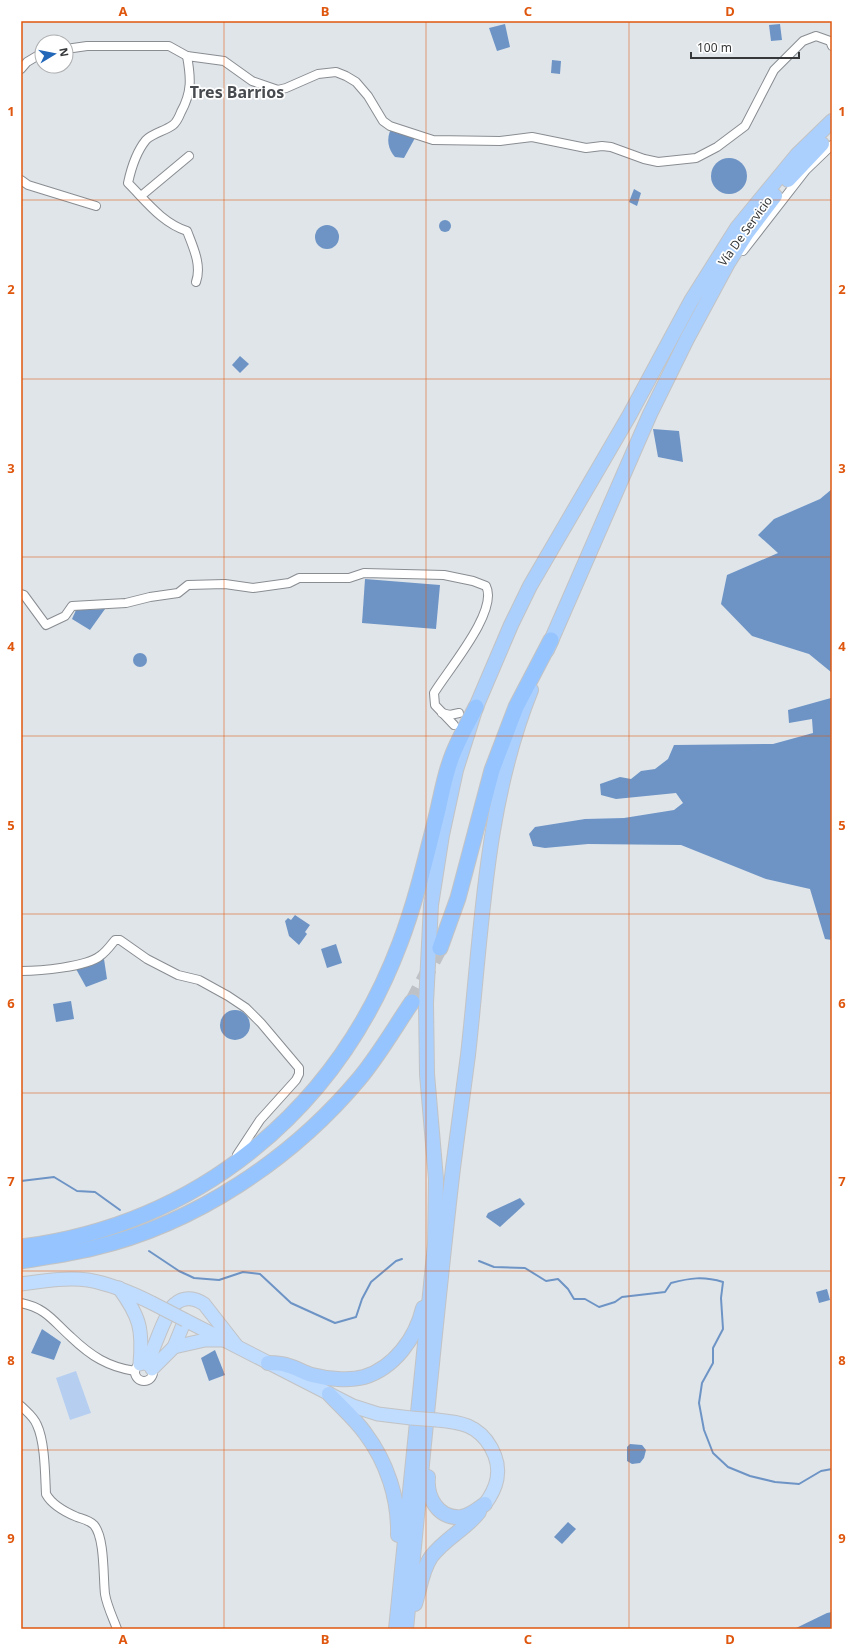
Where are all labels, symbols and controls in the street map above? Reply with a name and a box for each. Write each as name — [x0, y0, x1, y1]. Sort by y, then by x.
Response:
text: A — [119, 2, 128, 20]
text: B — [321, 2, 329, 20]
text: C — [524, 2, 532, 20]
text: D — [725, 2, 735, 20]
north arrow — [34, 34, 74, 74]
scale bar — [691, 34, 799, 60]
text: 100 m — [697, 39, 732, 56]
text: N — [56, 46, 73, 58]
district label: Tres Barrios — [190, 81, 284, 103]
text: 1 — [7, 102, 15, 120]
text: 1 — [838, 102, 846, 120]
street label: Vía De Servicio — [714, 193, 776, 269]
text: 2 — [7, 280, 15, 298]
text: 2 — [838, 280, 846, 298]
text: 3 — [7, 459, 15, 477]
text: 3 — [838, 459, 846, 477]
text: 4 — [7, 637, 15, 655]
text: 4 — [838, 637, 846, 655]
text: 5 — [7, 816, 15, 834]
text: 5 — [838, 816, 846, 834]
text: 6 — [7, 994, 15, 1012]
text: 6 — [838, 994, 846, 1012]
text: 7 — [7, 1172, 15, 1190]
text: 7 — [838, 1172, 846, 1190]
text: 8 — [7, 1351, 15, 1369]
text: 8 — [838, 1351, 846, 1369]
text: 9 — [7, 1529, 15, 1547]
text: 9 — [838, 1529, 846, 1547]
text: A — [119, 1630, 128, 1648]
text: B — [321, 1630, 329, 1648]
text: C — [524, 1630, 532, 1648]
text: D — [725, 1630, 735, 1648]

